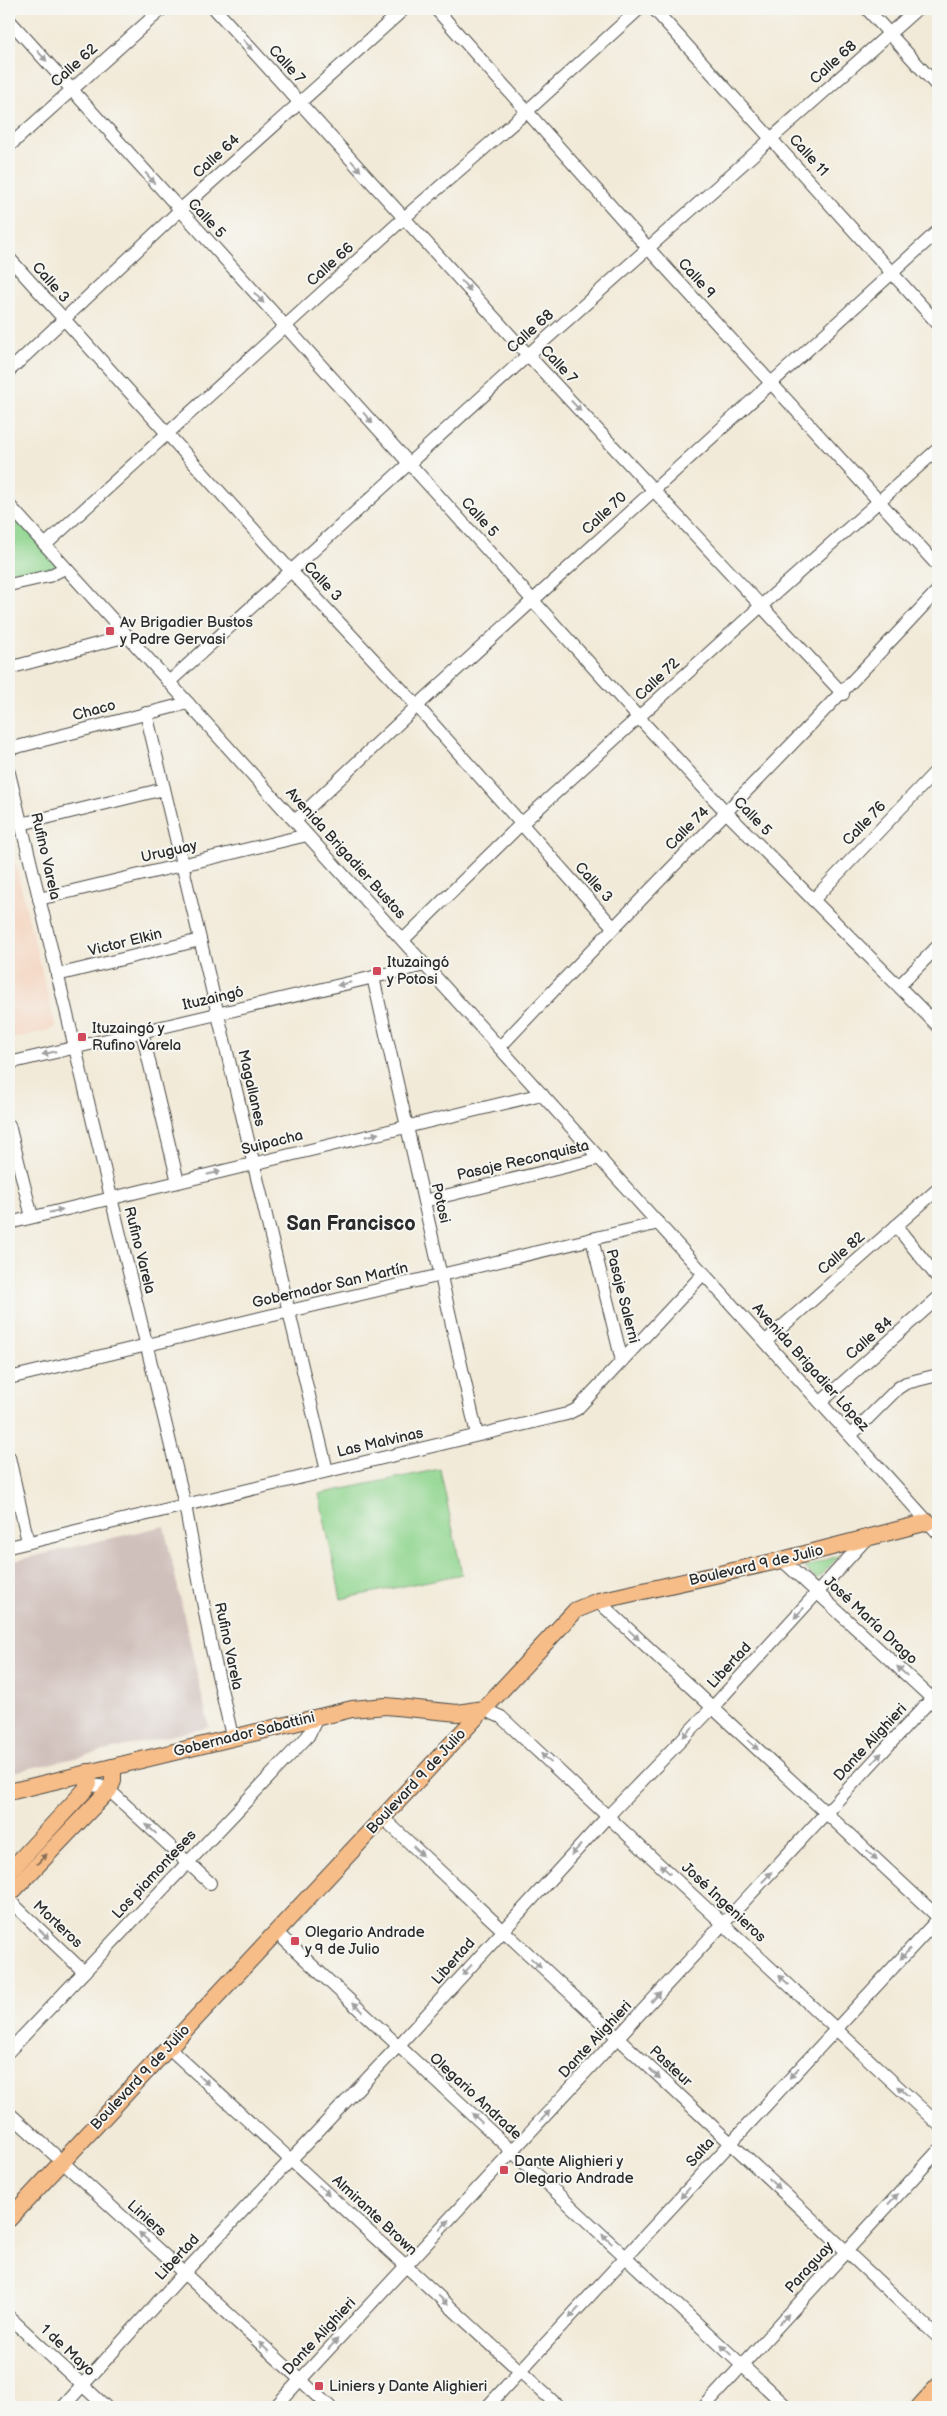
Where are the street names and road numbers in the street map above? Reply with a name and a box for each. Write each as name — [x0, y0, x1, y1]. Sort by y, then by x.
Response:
street label: Calle 68 — [806, 36, 861, 88]
street label: Calle 62 — [47, 39, 102, 91]
street label: Calle 7 — [264, 41, 309, 88]
street label: Calle 64 — [189, 130, 244, 183]
street label: Calle 11 — [785, 130, 833, 180]
street label: Calle 5 — [184, 195, 230, 242]
street label: Calle 66 — [303, 238, 358, 291]
street label: Calle 9 — [674, 254, 720, 302]
street label: Calle 3 — [28, 258, 74, 307]
street label: Calle 68 — [503, 305, 558, 357]
street label: Calle 7 — [536, 341, 582, 388]
street label: Calle 70 — [578, 488, 631, 539]
street label: Calle 5 — [457, 493, 503, 541]
street label: Calle 3 — [299, 557, 346, 605]
street label: Calle 72 — [631, 654, 684, 705]
street label: Chaco — [70, 696, 118, 725]
street label: Avenida Brigadier Bustos — [281, 784, 410, 924]
street label: Calle 5 — [729, 793, 776, 840]
street label: Calle 76 — [838, 797, 890, 850]
street label: Calle 74 — [661, 802, 713, 854]
street label: Rufino Varela — [26, 811, 65, 902]
street label: Uruguay — [139, 836, 199, 867]
street label: Calle 3 — [571, 858, 617, 906]
street label: Victor Elkin — [86, 924, 164, 961]
street label: Ituzaingó — [181, 982, 246, 1015]
street label: Magallanes — [233, 1048, 270, 1129]
street label: Suipacha — [239, 1126, 305, 1159]
street label: Pasaje Reconquista — [455, 1136, 591, 1185]
street label: Potosi — [427, 1181, 454, 1225]
street label: Rufino Varela — [120, 1205, 160, 1296]
street label: Calle 82 — [814, 1228, 869, 1279]
street label: Pasaje Salerni — [602, 1247, 643, 1345]
street label: Gobernador San Martín — [250, 1258, 410, 1313]
street label: Avenida Brigadier López — [748, 1299, 874, 1436]
street label: Calle 84 — [842, 1313, 897, 1364]
street label: Las Malvinas — [335, 1423, 426, 1462]
street label: Boulevard 9 de Julio — [687, 1541, 825, 1590]
street label: José María Drago — [820, 1572, 921, 1669]
street label: Rufino Varela — [210, 1600, 247, 1692]
street label: Libertad — [703, 1638, 756, 1692]
street label: Dante Alighieri — [830, 1700, 911, 1785]
street label: Gobernador Sabattini — [171, 1708, 317, 1761]
street label: Boulevard 9 de Julio — [363, 1725, 470, 1838]
street label: Los piamonteses — [108, 1825, 201, 1923]
street label: José Ingenieros — [677, 1858, 770, 1947]
street label: Morteros — [29, 1897, 87, 1953]
street label: Libertad — [427, 1934, 479, 1989]
street label: Dante Alighieri — [555, 1997, 636, 2082]
street label: Boulevard 9 de Julio — [87, 2021, 194, 2134]
street label: Pasteur — [645, 2042, 696, 2091]
street label: Olegario Andrade — [425, 2049, 526, 2144]
street label: Salta — [682, 2134, 719, 2171]
street label: Almirante Brown — [328, 2171, 421, 2260]
street label: Liniers — [123, 2196, 170, 2241]
street label: Libertad — [151, 2230, 204, 2284]
street label: Paraguay — [781, 2237, 838, 2297]
street label: Dante Alighieri — [279, 2294, 360, 2379]
street label: 1 de Mayo — [36, 2320, 99, 2380]

